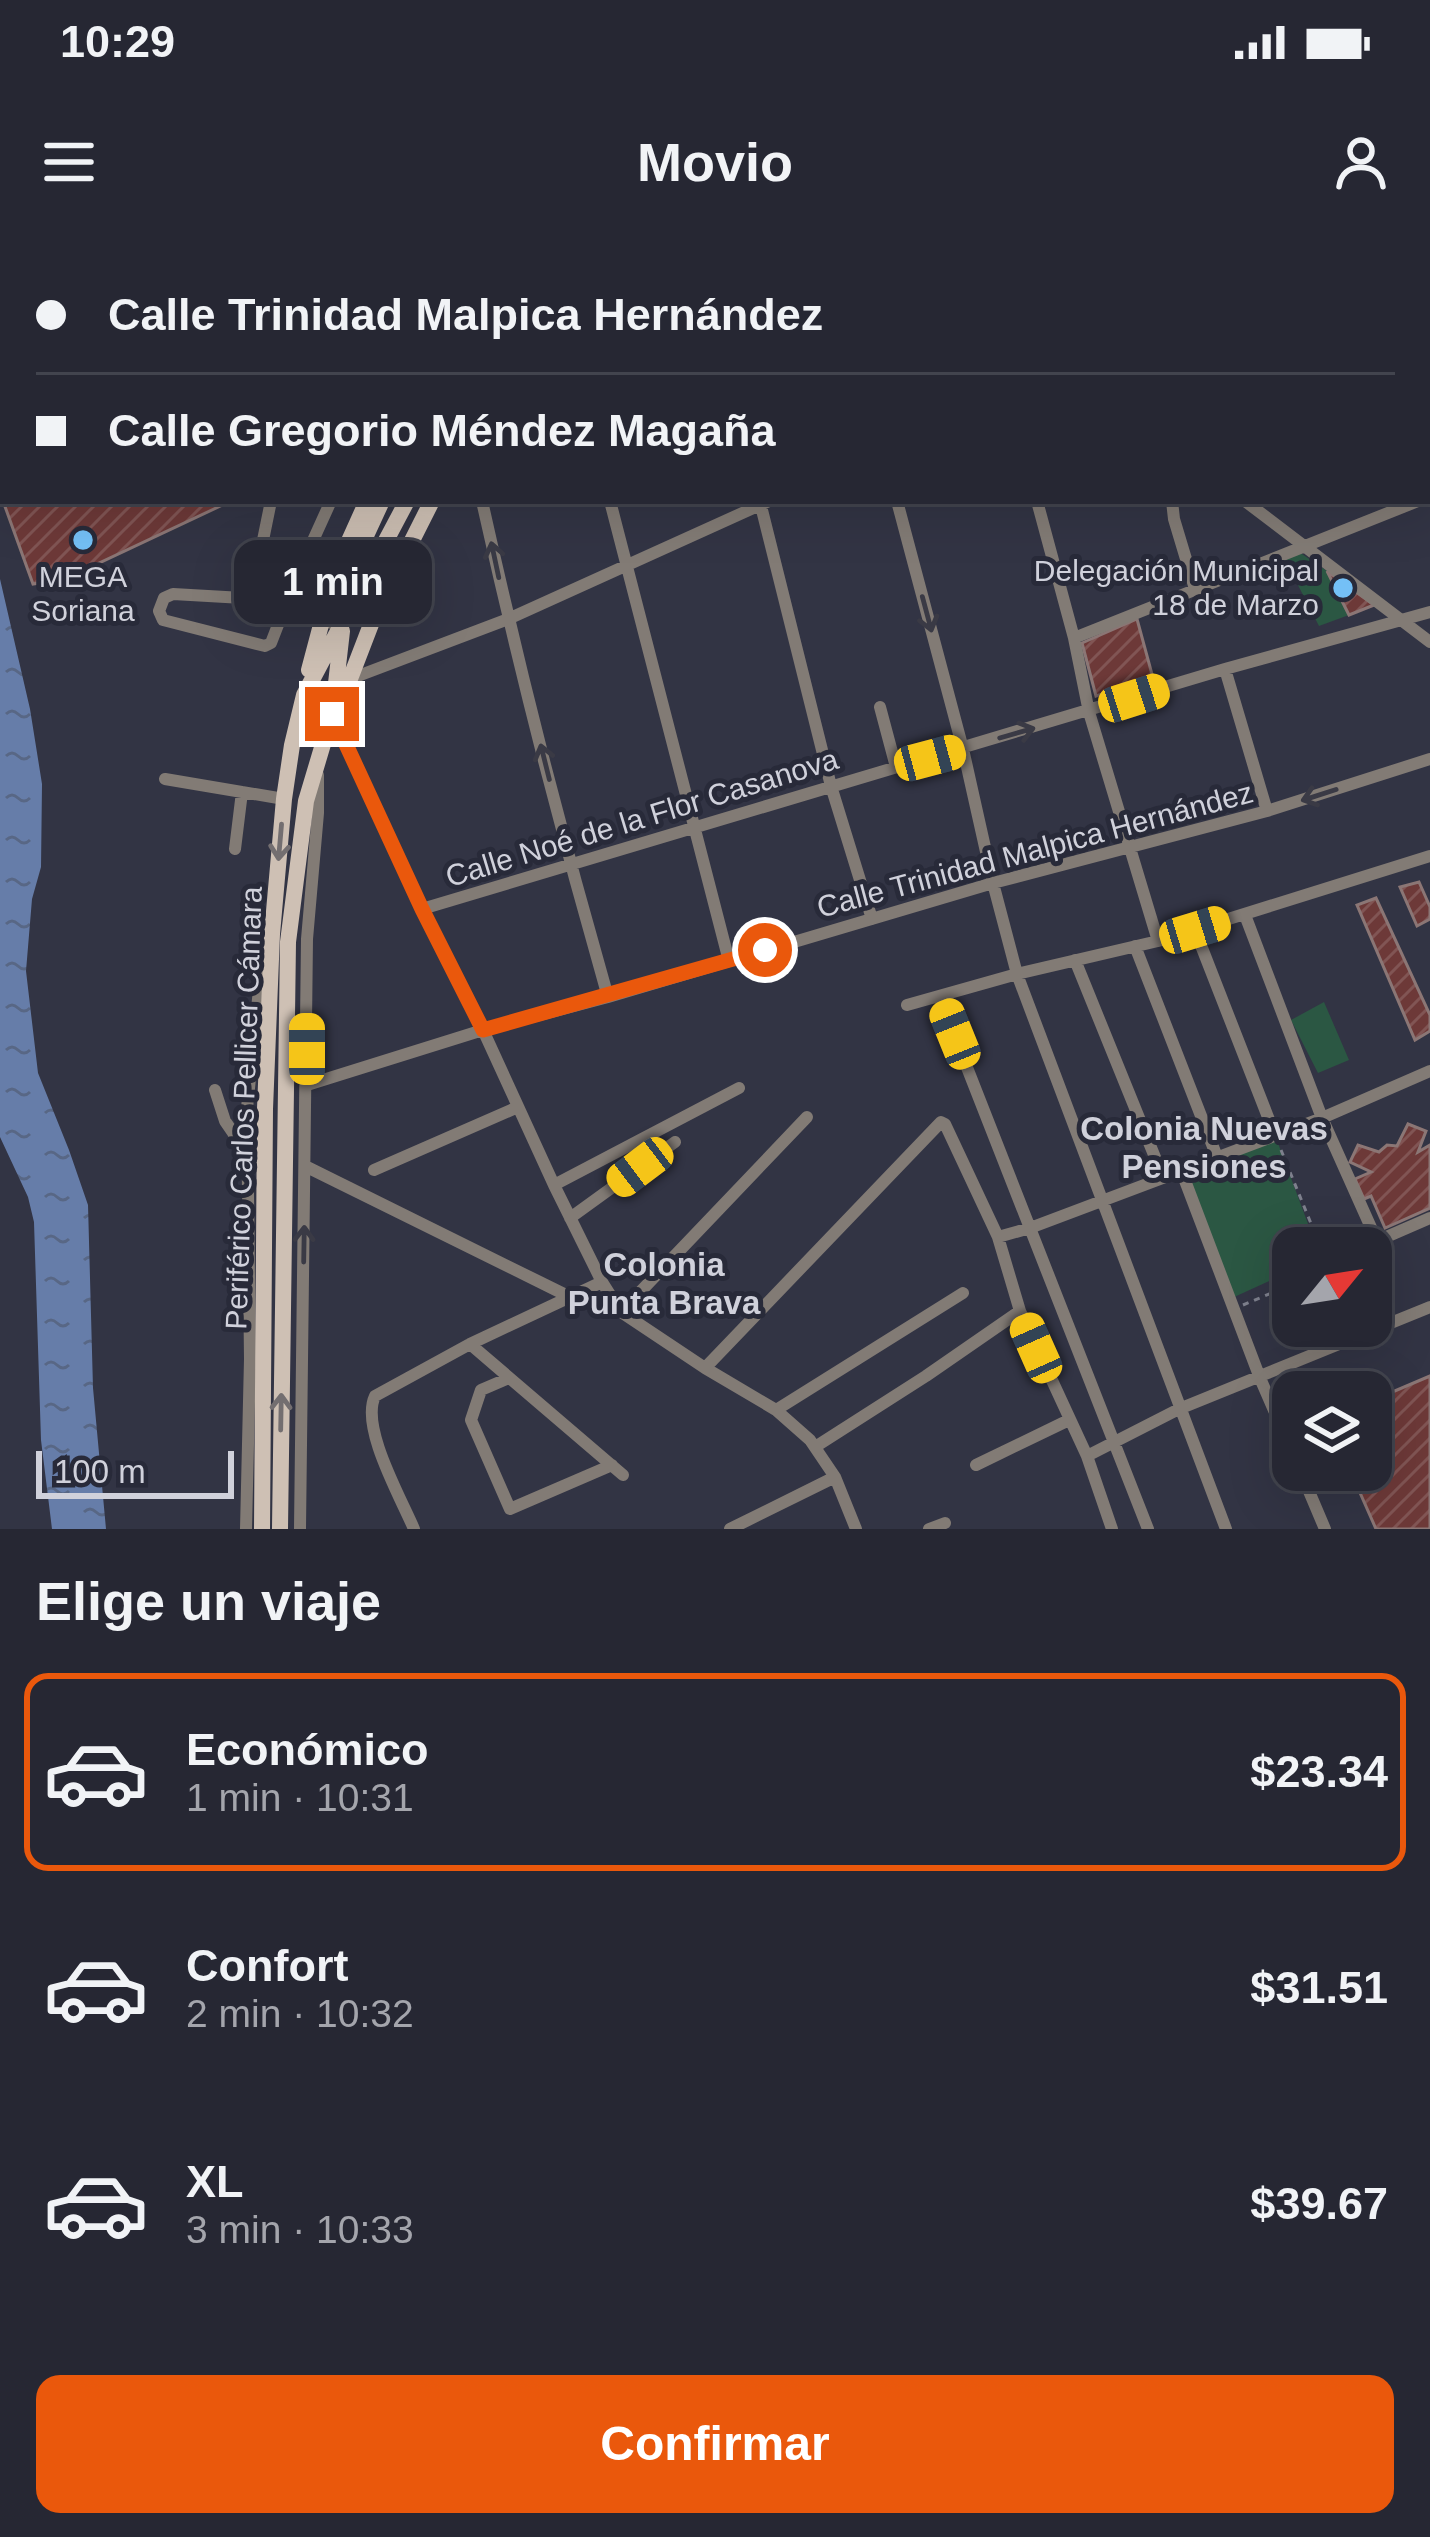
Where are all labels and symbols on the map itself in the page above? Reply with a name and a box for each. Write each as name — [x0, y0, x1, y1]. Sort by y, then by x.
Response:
marker: MEGA Soriana — [70, 527, 96, 553]
callout: 1 min — [233, 540, 431, 624]
one-way arrow — [483, 542, 506, 580]
place label: Delegación Municipal 18 de Marzo — [1034, 554, 1319, 621]
place label: MEGA Soriana — [31, 560, 135, 627]
marker: Delegación Municipal 18 de Marzo — [1330, 575, 1356, 601]
one-way arrow — [918, 594, 940, 632]
car — [1094, 670, 1174, 726]
route end — [305, 687, 359, 741]
one-way arrow — [997, 721, 1035, 743]
car — [891, 731, 969, 785]
street label: Calle Noé de la Flor Casanova — [442, 742, 842, 893]
one-way arrow — [532, 744, 554, 782]
street label: Calle Trinidad Malpica Hernández — [813, 775, 1257, 924]
one-way arrow — [1301, 785, 1339, 807]
one-way arrow — [268, 822, 291, 861]
street label: Periférico Carlos Pellicer Cámara — [219, 885, 268, 1330]
car — [1155, 902, 1235, 958]
route start — [738, 923, 792, 977]
car — [925, 994, 985, 1074]
car — [289, 1013, 325, 1085]
district label: Colonia Nuevas Pensiones — [1080, 1110, 1328, 1185]
car — [600, 1131, 680, 1203]
one-way arrow — [293, 1225, 315, 1264]
north arrow — [1272, 1227, 1392, 1347]
district label: Colonia Punta Brava — [568, 1246, 761, 1321]
car — [1005, 1308, 1067, 1388]
one-way arrow — [270, 1393, 293, 1432]
scale bar — [36, 1445, 234, 1498]

